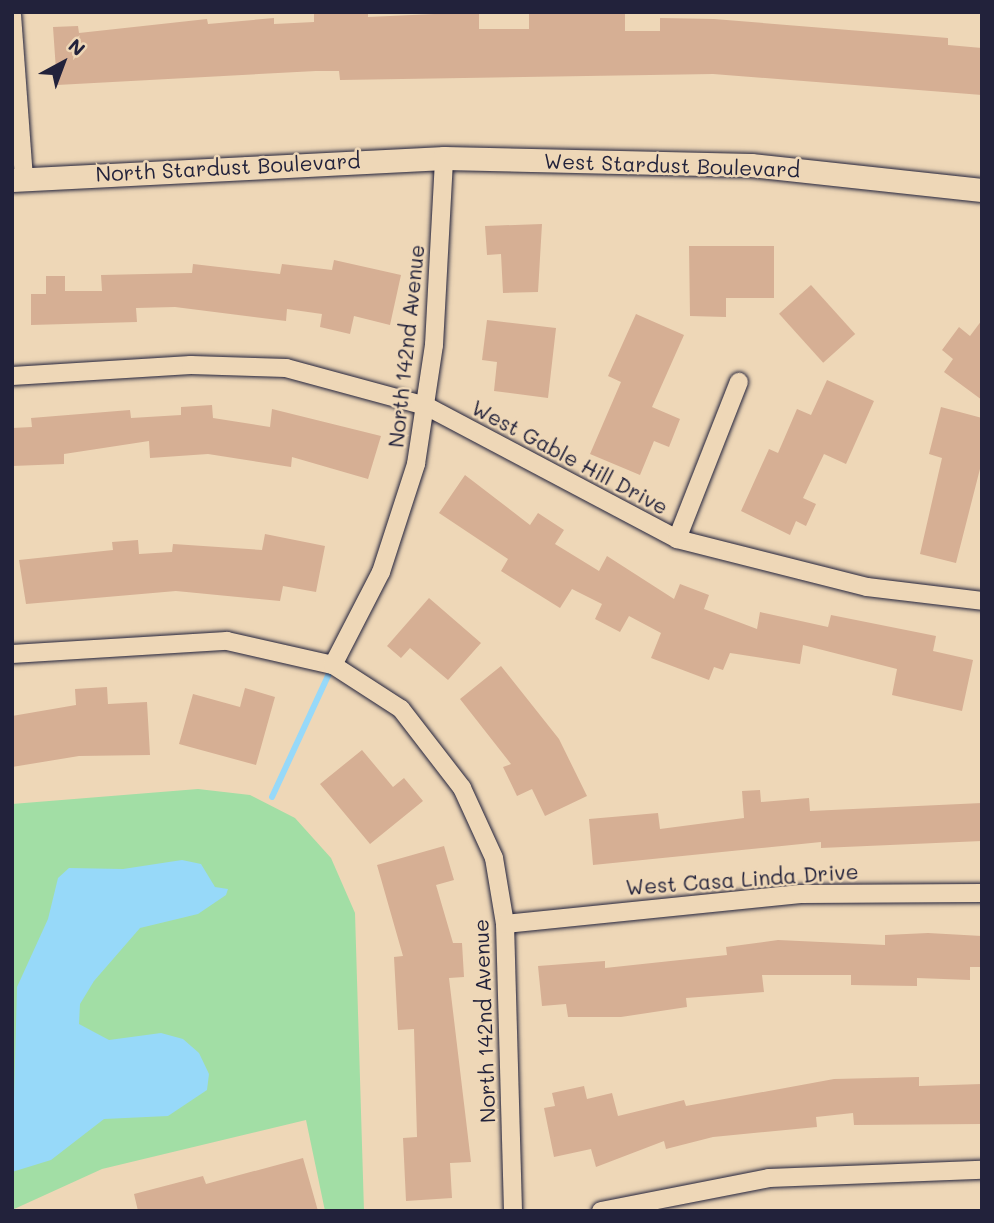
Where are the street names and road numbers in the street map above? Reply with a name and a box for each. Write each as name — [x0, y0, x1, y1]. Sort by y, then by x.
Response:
street label: North Stardust Boulevard — [95, 147, 361, 187]
street label: West Stardust Boulevard — [543, 148, 801, 182]
street label: North 142nd Avenue — [383, 243, 429, 449]
street label: West Gable Hill Drive — [467, 395, 673, 519]
street label: West Casa Linda Drive — [625, 858, 859, 900]
street label: North 142nd Avenue — [468, 919, 500, 1123]

